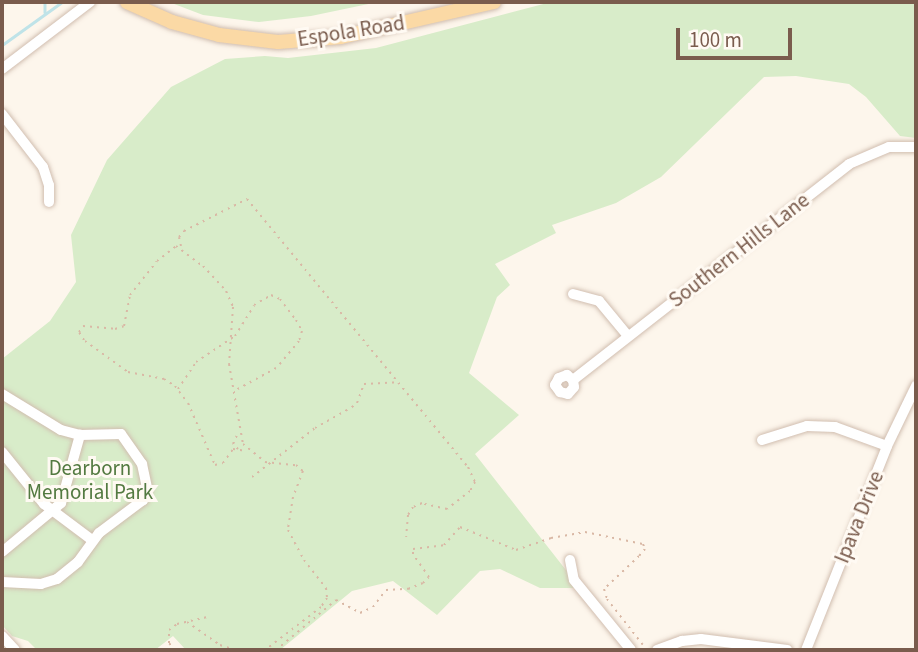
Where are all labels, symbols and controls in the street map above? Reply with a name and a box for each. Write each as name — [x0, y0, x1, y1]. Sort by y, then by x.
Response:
street label: Espola Road — [296, 10, 406, 52]
scale bar — [680, 14, 796, 58]
text: 100 m — [689, 25, 742, 55]
street label: Southern Hills Lane — [664, 187, 814, 313]
park label: Dearborn Memorial Park — [27, 455, 153, 505]
street label: Ipava Drive — [829, 467, 889, 567]

